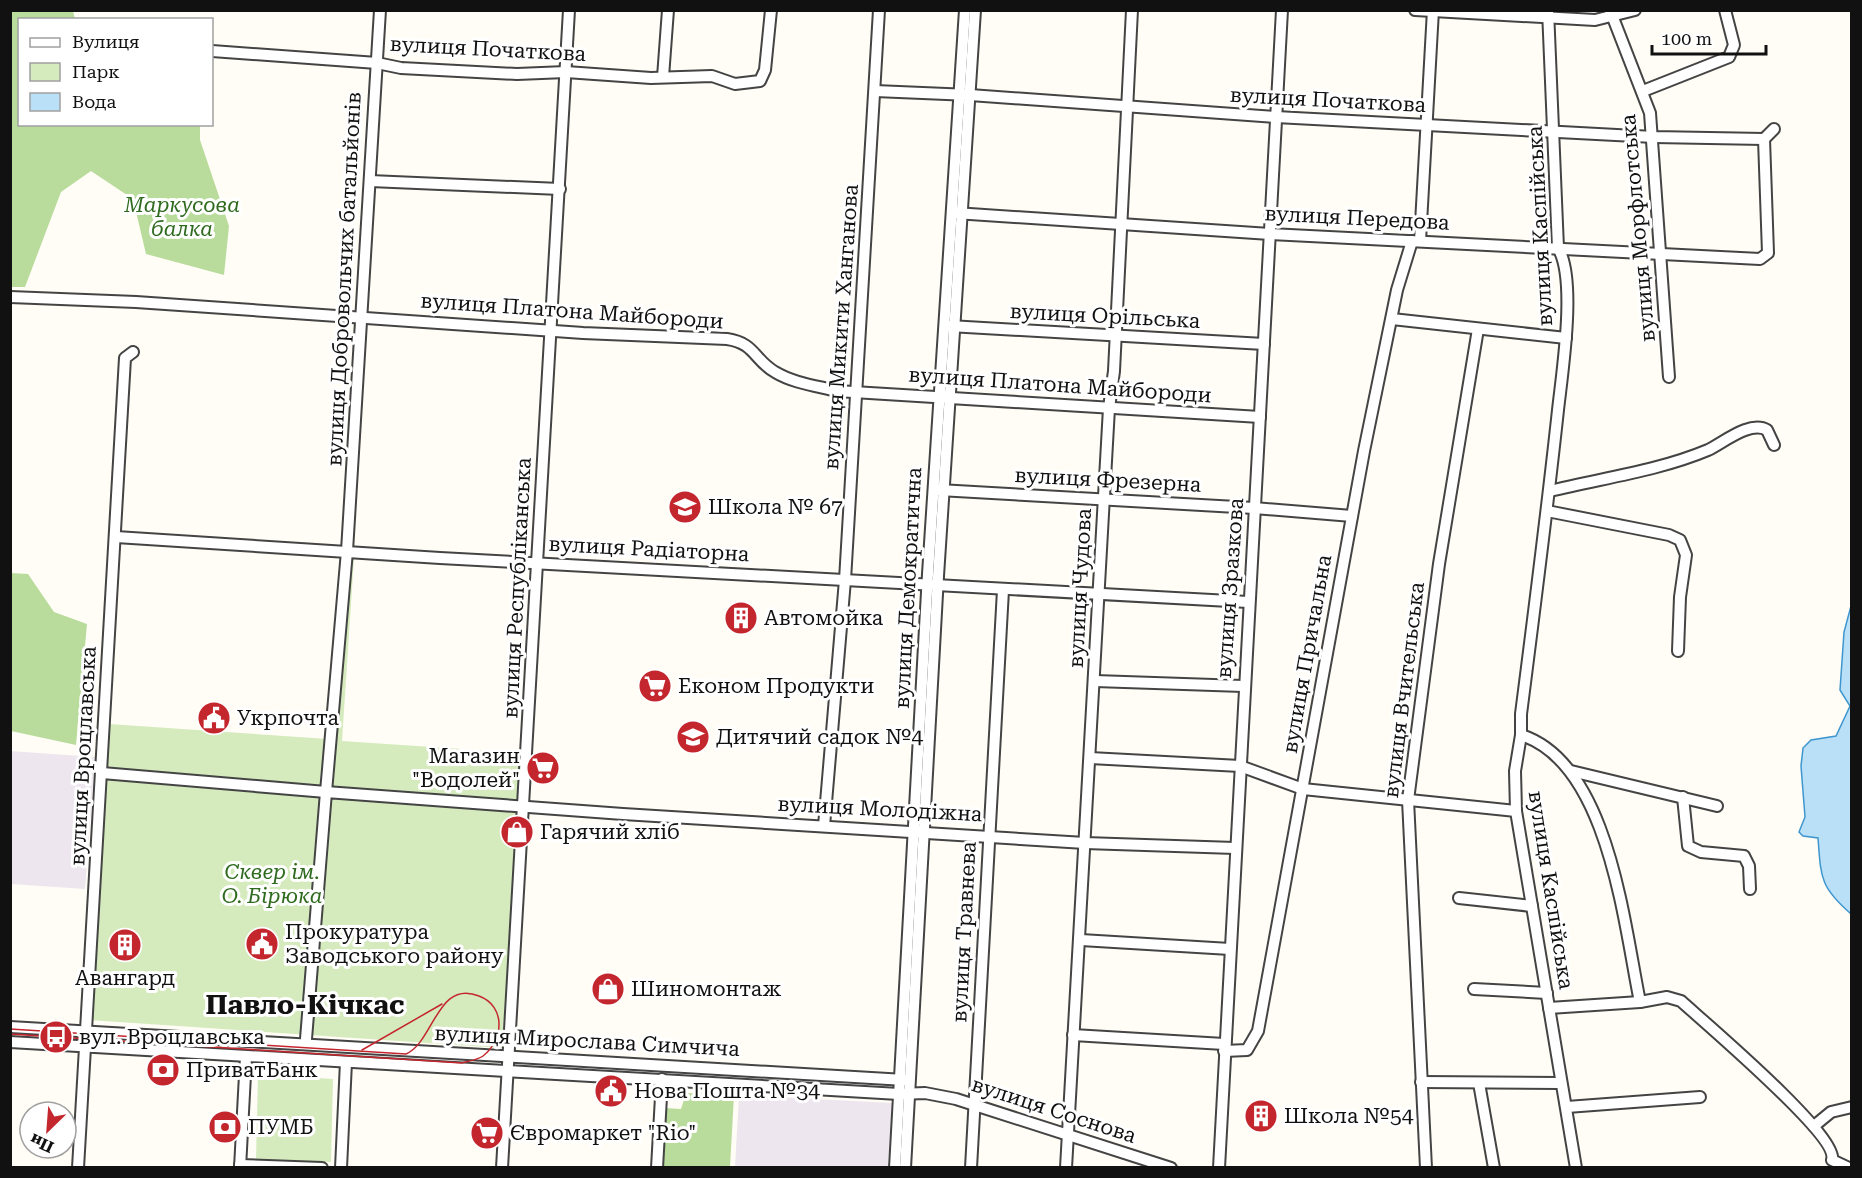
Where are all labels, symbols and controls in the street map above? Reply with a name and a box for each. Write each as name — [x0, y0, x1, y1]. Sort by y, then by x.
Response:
legend — [18, 18, 213, 126]
scale bar — [1652, 18, 1766, 56]
text: 100 m — [1661, 28, 1712, 49]
text: Вулиця — [72, 31, 139, 52]
street label: вулиця Початкова — [389, 32, 587, 66]
text: Парк — [72, 61, 120, 82]
street label: вулиця Початкова — [1229, 83, 1427, 117]
text: Вода — [72, 91, 116, 112]
street label: вулиця Добровольчих батальйонів — [322, 91, 366, 467]
street label: вулиця Морфлотська — [1616, 113, 1660, 343]
street label: вулиця Каспійська — [1523, 125, 1557, 327]
street label: вулиця Микити Ханганова — [819, 183, 863, 471]
park label: Маркусова балка — [123, 193, 240, 241]
street label: вулиця Передова — [1264, 201, 1451, 235]
street label: вулиця Платона Майбороди — [420, 288, 724, 334]
street label: вулиця Орільська — [1009, 299, 1201, 333]
street label: вулиця Платона Майбороди — [908, 362, 1212, 408]
street label: вулиця Республіканська — [498, 456, 536, 719]
street label: вулиця Фрезерна — [1014, 463, 1203, 497]
street label: вулиця Демократична — [890, 466, 926, 709]
school or university icon: Школа № 67 — [667, 489, 703, 525]
place label: Школа № 67 — [708, 495, 843, 519]
street label: вулиця Зразкова — [1212, 496, 1248, 679]
street label: вулиця Чудова — [1064, 507, 1096, 668]
street label: вулиця Радіаторна — [548, 532, 751, 566]
street label: вулиця Причальна — [1278, 552, 1336, 755]
street label: вулиця Вчительська — [1379, 580, 1429, 799]
building icon: Автомойка — [723, 600, 759, 636]
place label: Автомойка — [764, 606, 884, 630]
street label: вулиця Вроцлавська — [65, 645, 101, 866]
supermarket icon: Економ Продукти — [637, 668, 673, 704]
place label: Економ Продукти — [678, 674, 874, 698]
public building icon: Укрпочта — [196, 700, 232, 736]
place label: Укрпочта — [237, 706, 340, 730]
school or university icon: Дитячий садок №4 — [675, 719, 711, 755]
place label: Дитячий садок №4 — [716, 725, 924, 749]
place label: Магазин "Водолей" — [412, 744, 520, 792]
supermarket icon: Магазин "Водолей" — [525, 750, 561, 786]
street label: вулиця Каспійська — [1523, 789, 1579, 992]
street label: вулиця Молодіжна — [777, 792, 984, 826]
shop icon: Гарячий хліб — [499, 814, 535, 850]
place label: Гарячий хліб — [540, 820, 680, 844]
street label: вулиця Травнева — [947, 840, 981, 1023]
park label: Сквер ім. О. Бірюка — [222, 860, 322, 908]
place label: Прокуратура Заводського району — [285, 920, 504, 968]
public building icon: Прокуратура Заводського району — [244, 926, 280, 962]
building icon: Авангард — [107, 927, 143, 963]
place label: Авангард — [75, 966, 175, 990]
shop icon: Шиномонтаж — [590, 971, 626, 1007]
place label: Шиномонтаж — [631, 977, 782, 1001]
district label: Павло-Кічкас — [205, 989, 405, 1021]
bus stop icon: вул. Вроцлавська — [38, 1019, 74, 1055]
street label: вулиця Мирослава Симчича — [434, 1021, 741, 1061]
place label: вул. Вроцлавська — [79, 1025, 265, 1049]
bank icon: ПриватБанк — [145, 1052, 181, 1088]
place label: ПриватБанк — [186, 1058, 318, 1082]
street label: вулиця Соснова — [969, 1072, 1140, 1148]
public building icon: Нова Пошта №34 — [593, 1073, 629, 1109]
place label: Нова Пошта №34 — [634, 1079, 820, 1103]
building icon: Школа №54 — [1243, 1098, 1279, 1134]
north arrow — [18, 1100, 78, 1160]
place label: Школа №54 — [1284, 1104, 1414, 1128]
bank icon: ПУМБ — [207, 1109, 243, 1145]
place label: ПУМБ — [248, 1115, 313, 1139]
supermarket icon: Євромаркет "Rio" — [469, 1115, 505, 1151]
place label: Євромаркет "Rio" — [510, 1121, 696, 1145]
text: Пн — [27, 1129, 57, 1157]

